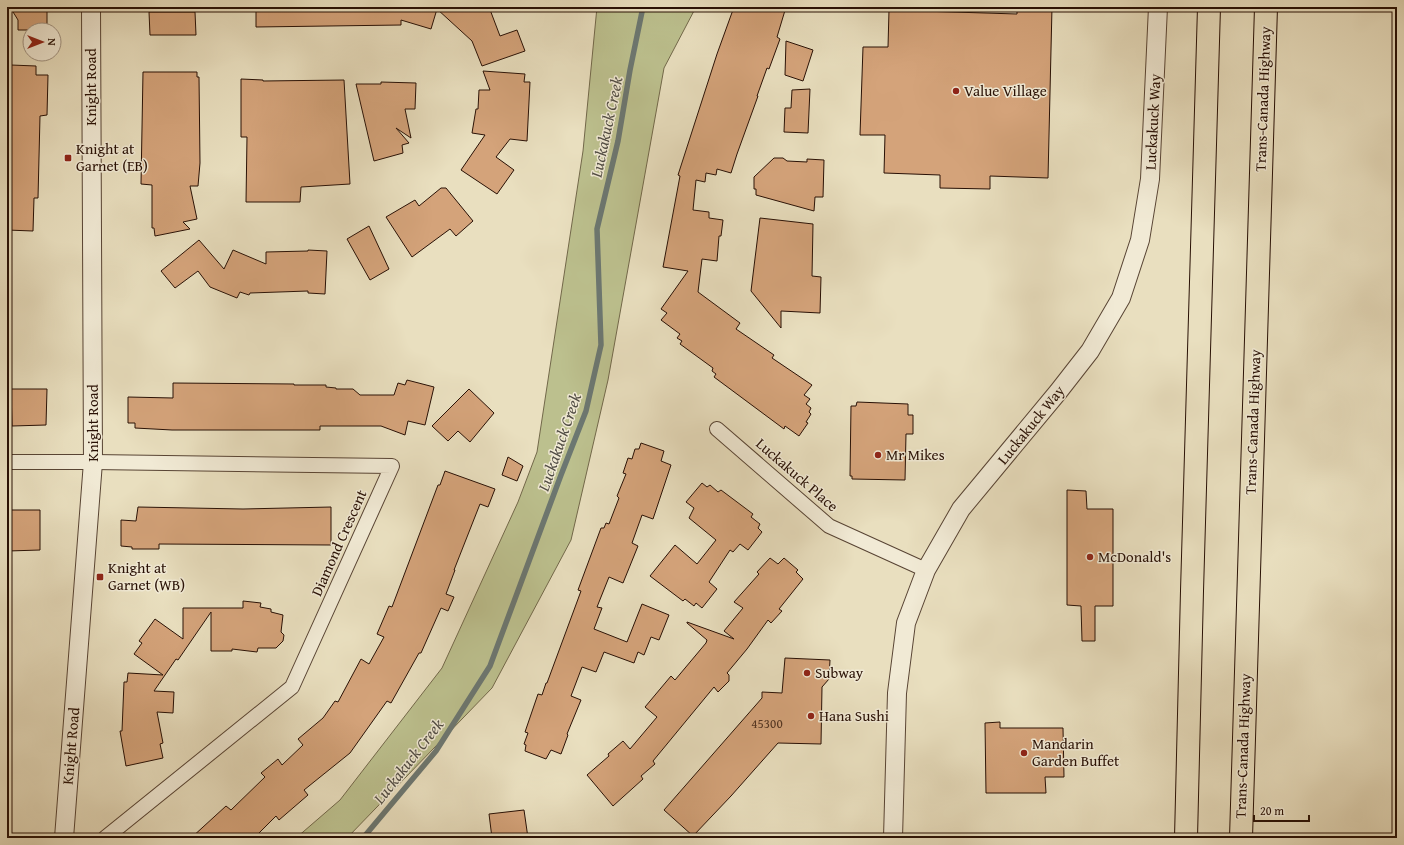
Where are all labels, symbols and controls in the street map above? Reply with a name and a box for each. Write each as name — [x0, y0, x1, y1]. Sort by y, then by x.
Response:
north arrow — [22, 22, 62, 62]
street label: Trans-Canada Highway — [1249, 26, 1276, 172]
text: N — [44, 38, 60, 46]
street label: Knight Road — [80, 48, 101, 126]
street label: Luckakuck Way — [1139, 73, 1166, 171]
water label: Luckakuck Creek — [583, 74, 629, 180]
place label: Value Village — [964, 80, 1047, 101]
marker: Value Village — [951, 86, 961, 96]
place label: Knight at Garnet (EB) — [76, 138, 148, 176]
marker: Knight at Garnet (EB) — [63, 153, 73, 163]
street label: Trans-Canada Highway — [1239, 349, 1266, 495]
street label: Luckakuck Way — [992, 380, 1069, 469]
street label: Knight Road — [82, 384, 103, 462]
water label: Luckakuck Creek — [531, 389, 587, 495]
street label: Luckakuck Place — [752, 433, 843, 516]
place label: Mr Mikes — [886, 444, 945, 465]
marker: Mr Mikes — [873, 450, 883, 460]
street label: Diamond Crescent — [306, 486, 372, 599]
place label: McDonald's — [1098, 546, 1171, 567]
marker: McDonald's — [1085, 552, 1095, 562]
place label: Knight at Garnet (WB) — [108, 557, 185, 595]
marker: Knight at Garnet (WB) — [95, 572, 105, 582]
place label: Subway — [815, 662, 864, 683]
marker: Subway — [802, 668, 812, 678]
street label: Trans-Canada Highway — [1229, 673, 1256, 819]
place label: Hana Sushi — [819, 705, 889, 726]
street label: Knight Road — [57, 706, 84, 785]
marker: Hana Sushi — [806, 711, 816, 721]
water label: Luckakuck Creek — [366, 713, 449, 809]
house number: 45300 — [751, 714, 783, 733]
place label: Mandarin Garden Buffet — [1032, 733, 1120, 771]
marker: Mandarin Garden Buffet — [1019, 748, 1029, 758]
scale bar — [1254, 797, 1309, 823]
text: 20 m — [1260, 802, 1284, 819]

